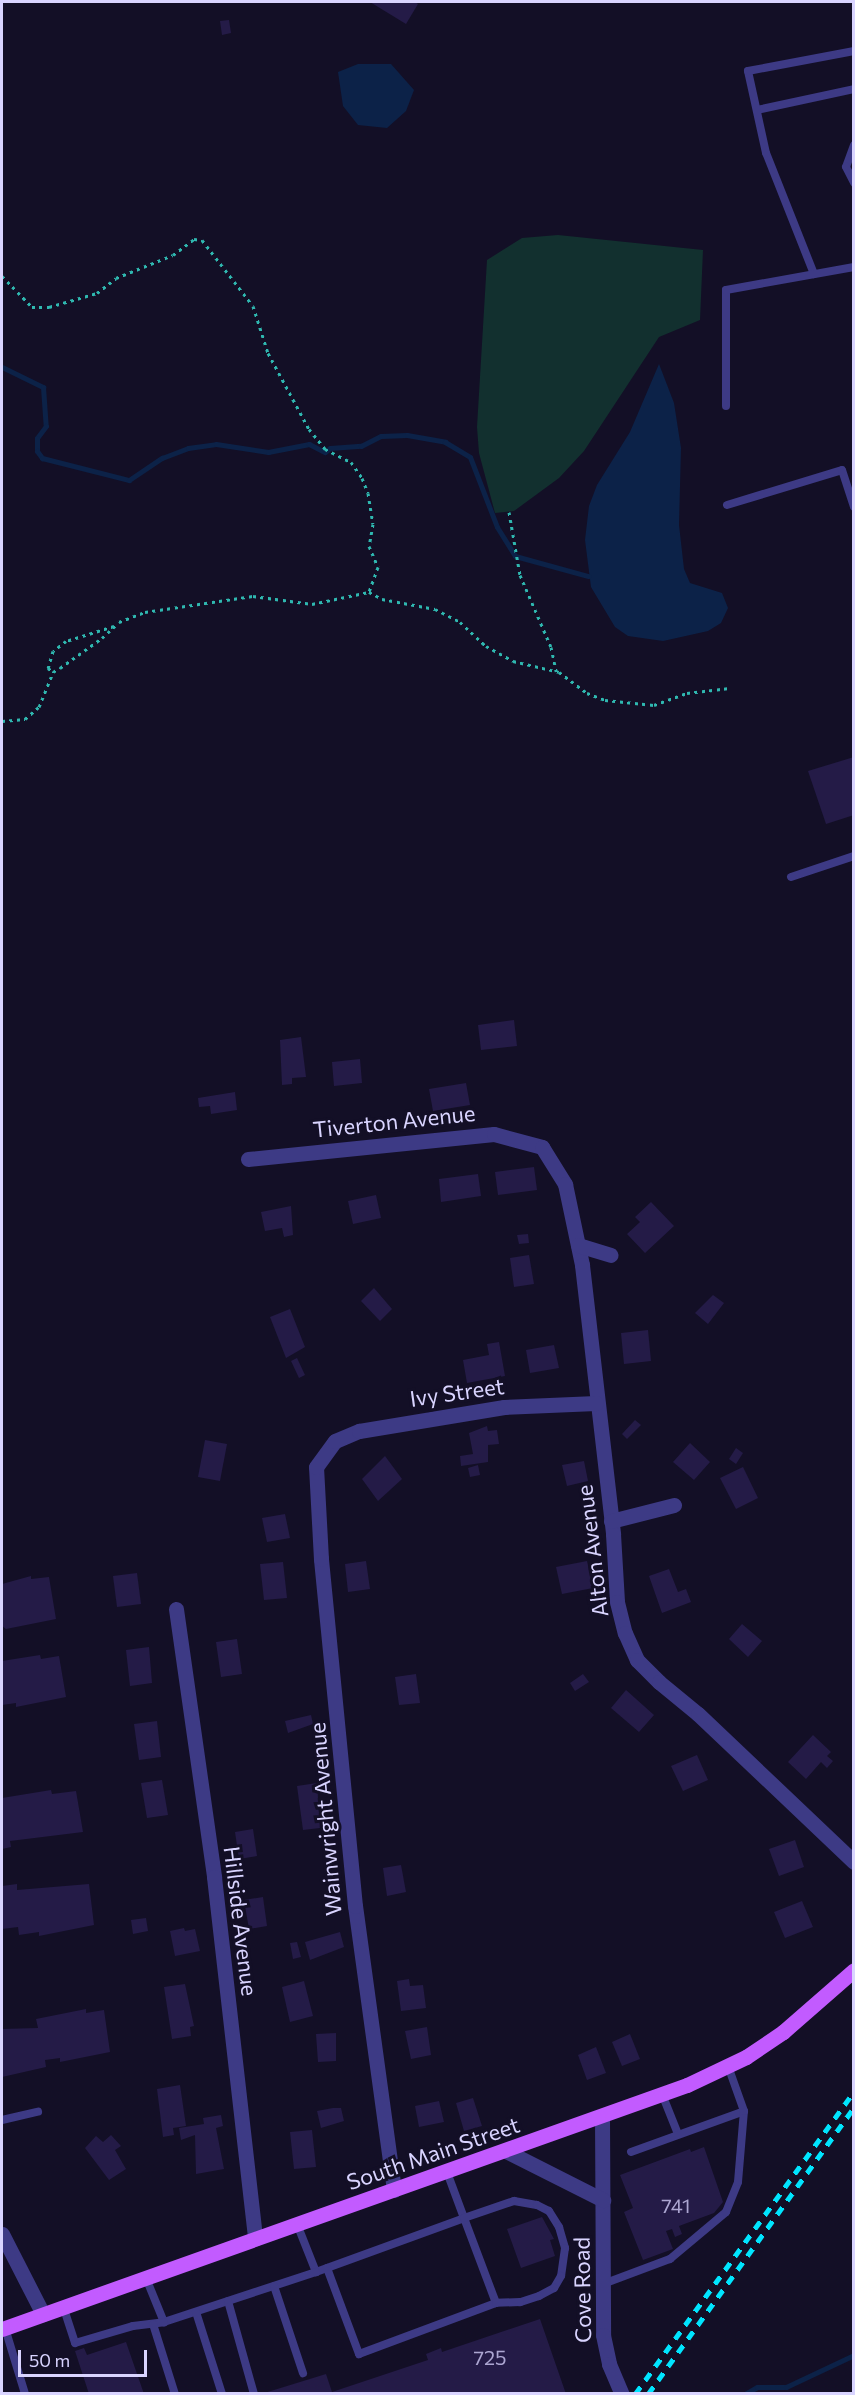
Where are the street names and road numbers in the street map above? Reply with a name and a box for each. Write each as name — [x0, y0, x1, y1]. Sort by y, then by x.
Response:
street label: Tiverton Avenue — [311, 1099, 477, 1143]
street label: Ivy Street — [408, 1372, 506, 1412]
street label: Alton Avenue — [571, 1483, 613, 1619]
street label: Wainwright Avenue — [303, 1721, 347, 1917]
street label: Hillside Avenue — [219, 1845, 263, 1997]
street label: South Main Street — [343, 2111, 523, 2195]
street label: Cove Road — [568, 2237, 596, 2343]

